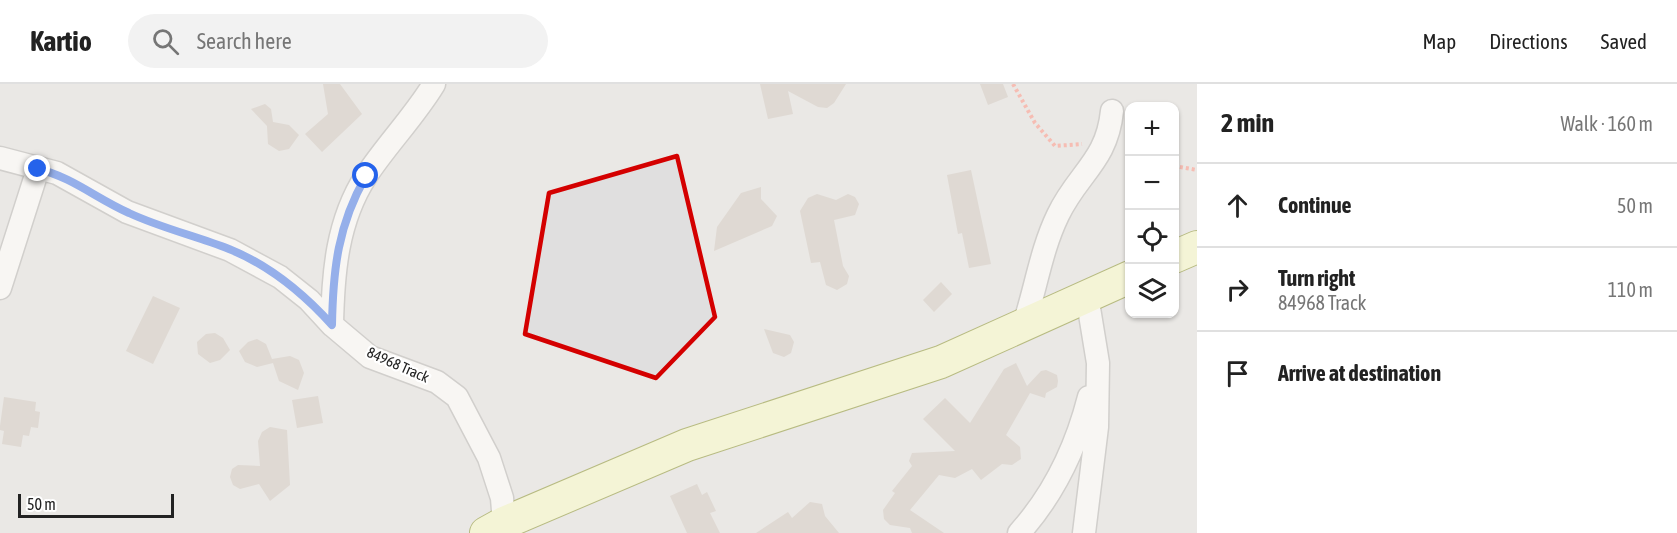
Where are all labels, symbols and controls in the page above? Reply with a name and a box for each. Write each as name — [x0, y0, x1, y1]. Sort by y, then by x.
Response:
search box — [128, 14, 548, 68]
text: Kartio — [30, 25, 92, 57]
icon: search — [149, 25, 182, 58]
text: Search here — [197, 28, 292, 54]
text: Map — [1422, 29, 1456, 53]
text: Directions — [1489, 29, 1568, 53]
text: Saved — [1601, 29, 1647, 53]
map controls — [1125, 102, 1179, 318]
button: + — [1125, 102, 1179, 156]
text: 2 min — [1221, 108, 1274, 138]
text: Walk · 160 m — [1561, 112, 1653, 135]
route end — [24, 155, 50, 181]
button: − — [1125, 156, 1179, 210]
route start — [352, 162, 378, 188]
icon: ahead — [1221, 189, 1254, 222]
text: Continue — [1278, 192, 1352, 218]
text: 50 m — [1617, 194, 1653, 217]
button: locate — [1125, 210, 1179, 264]
button: layers — [1125, 264, 1179, 318]
text: Turn right — [1278, 265, 1355, 291]
icon: right — [1221, 273, 1254, 306]
text: 110 m — [1608, 278, 1653, 301]
text: 84968 Track — [1278, 291, 1366, 314]
street label: 84968 Track — [364, 343, 432, 386]
icon: arrive — [1221, 357, 1254, 390]
text: Arrive at destination — [1278, 360, 1441, 386]
scale bar — [18, 491, 174, 518]
text: 50 m — [27, 495, 56, 513]

